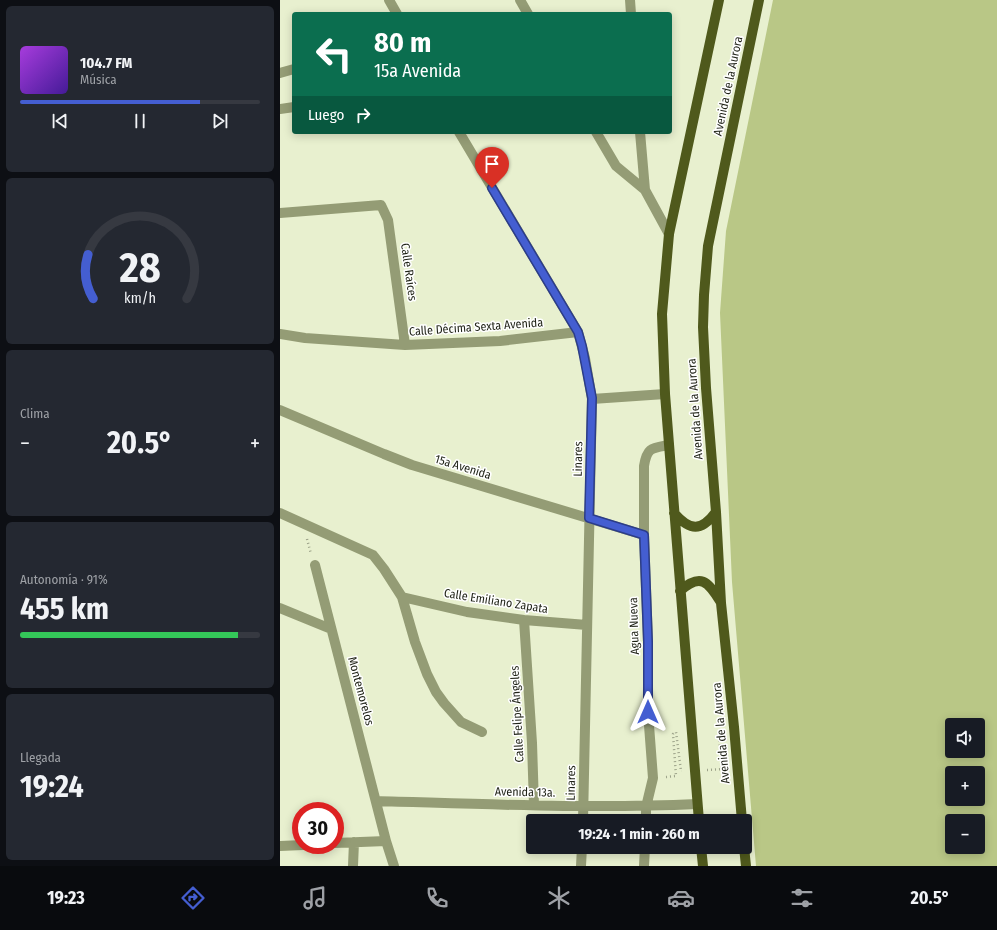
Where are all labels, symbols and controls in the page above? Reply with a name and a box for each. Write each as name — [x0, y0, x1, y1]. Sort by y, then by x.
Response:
text: 80 m — [374, 26, 431, 59]
icon: left — [308, 28, 360, 80]
street label: Avenida de la Aurora — [711, 35, 745, 137]
text: 104.7 FM — [80, 54, 132, 72]
text: 15a Avenida — [374, 60, 461, 82]
text: Música — [80, 72, 117, 87]
icon: right — [352, 104, 374, 126]
text: Luego — [308, 106, 344, 124]
icon: previous — [49, 110, 71, 132]
icon: pause — [129, 110, 151, 132]
icon: next — [209, 110, 231, 132]
pin — [475, 147, 509, 188]
icon: arrive — [481, 153, 503, 175]
street label: Calle Raíces — [398, 242, 420, 302]
text: 28 — [118, 243, 161, 293]
text: km/h — [124, 290, 156, 307]
street label: Calle Décima Sexta Avenida — [408, 315, 544, 339]
street label: Avenida de la Aurora — [684, 358, 706, 460]
text: Clima — [20, 406, 50, 421]
text: 20.5° — [107, 425, 173, 461]
text: − — [20, 430, 30, 457]
text: + — [250, 430, 260, 457]
street label: Linares — [571, 441, 585, 477]
street label: 15a Avenida — [433, 452, 493, 482]
text: Autonomía · 91% — [20, 572, 108, 587]
street label: Calle Emiliano Zapata — [443, 586, 549, 616]
text: 455 km — [20, 591, 109, 627]
street label: Agua Nueva — [626, 597, 642, 655]
street label: Montemorelos — [345, 655, 377, 727]
street label: Calle Felipe Ángeles — [506, 665, 527, 763]
street label: Avenida de la Aurora — [710, 682, 732, 784]
position arrow — [627, 691, 669, 733]
map controls — [945, 718, 985, 854]
button: sound — [945, 718, 985, 758]
text: Llegada — [20, 750, 61, 765]
street label: Linares — [564, 765, 578, 801]
button: + — [945, 766, 985, 806]
text: 19:24 — [20, 769, 84, 805]
street label: Avenida 13a. — [495, 784, 556, 800]
speed limit sign: 30 — [292, 802, 344, 854]
button: − — [945, 814, 985, 854]
text: 19:24 · 1 min · 260 m — [578, 825, 700, 843]
icon: directions — [179, 884, 207, 912]
icon: music — [301, 884, 329, 912]
icon: phone — [423, 884, 451, 912]
icon: climate — [545, 884, 573, 912]
icon: car — [667, 884, 695, 912]
icon: filters — [788, 884, 816, 912]
text: 19:23 — [47, 887, 85, 909]
text: 20.5° — [910, 887, 950, 909]

